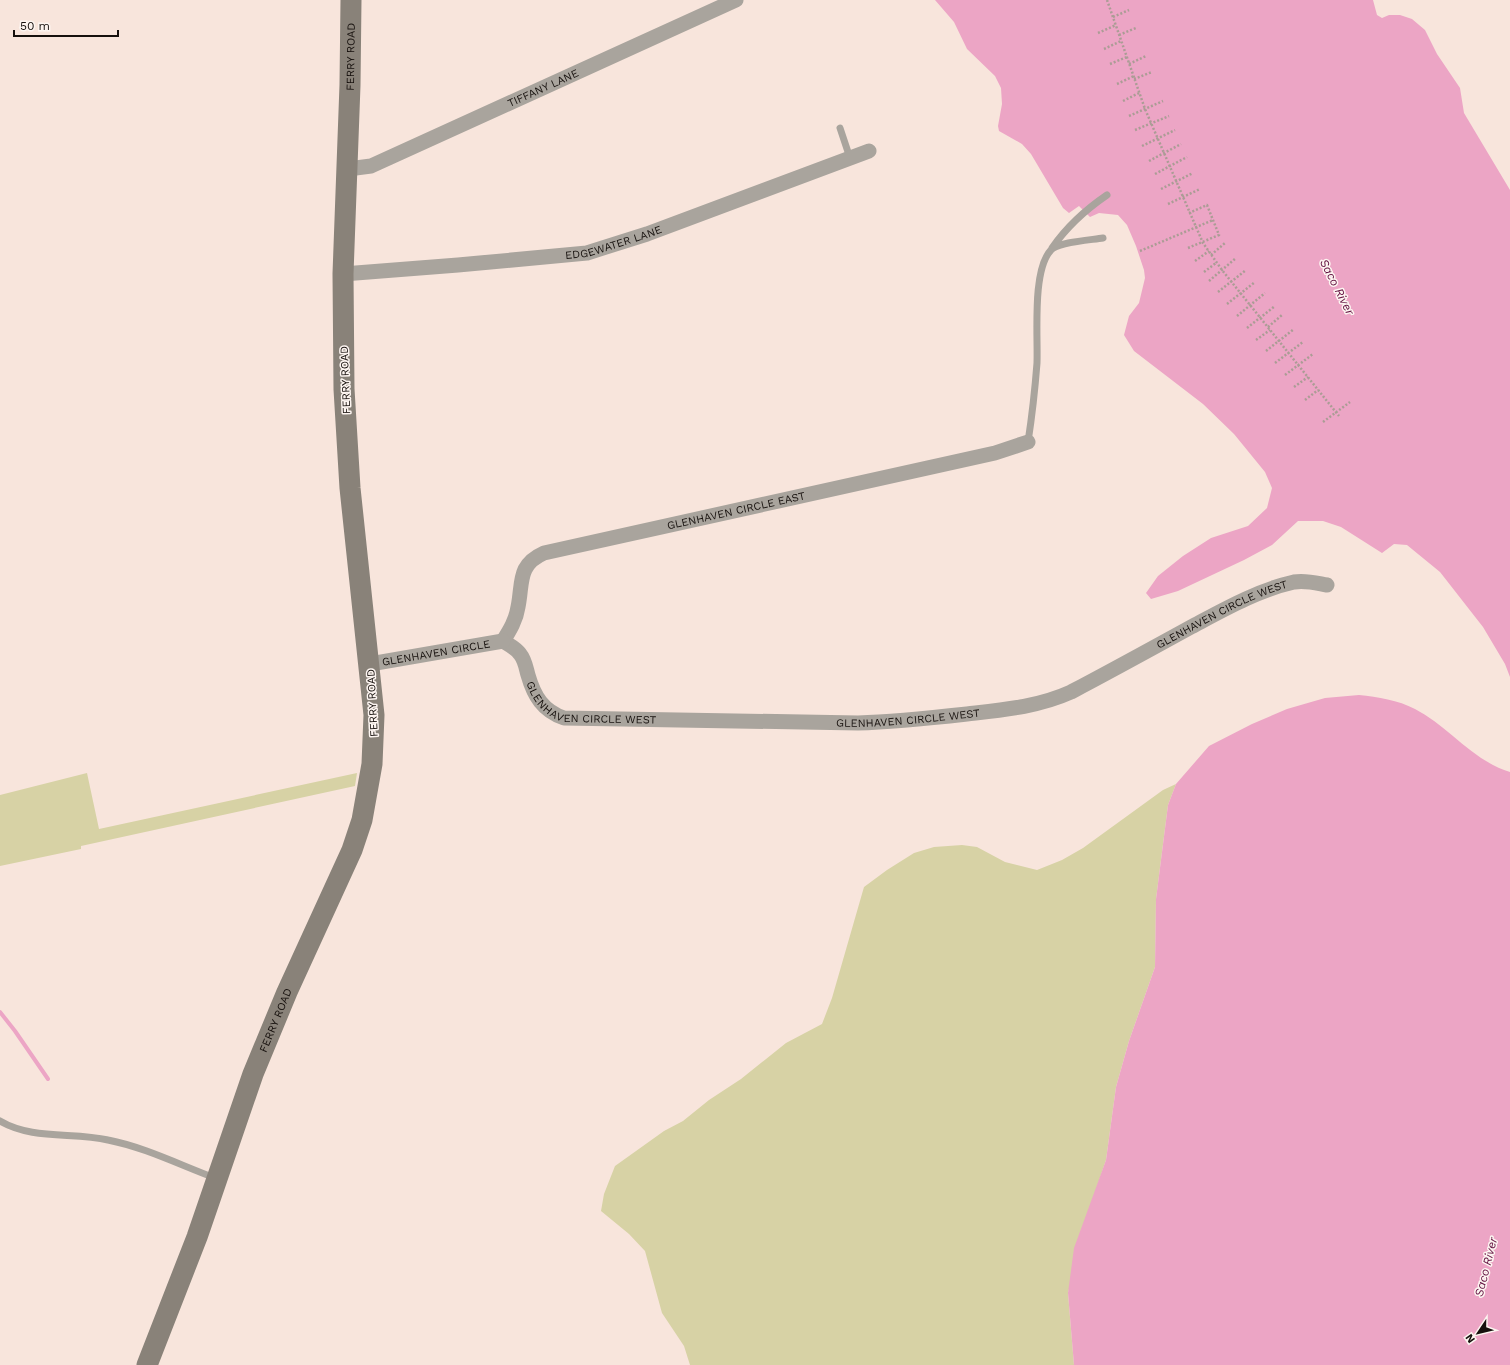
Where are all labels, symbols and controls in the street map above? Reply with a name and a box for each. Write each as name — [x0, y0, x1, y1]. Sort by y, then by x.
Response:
scale bar — [14, 12, 118, 38]
text: 50 m — [20, 19, 50, 33]
street label: FERRY ROAD — [344, 23, 358, 91]
street label: TIFFANY LANE — [506, 67, 581, 110]
street label: EDGEWATER LANE — [565, 223, 664, 262]
water label: Saco River — [1317, 257, 1358, 319]
street label: FERRY ROAD — [338, 346, 353, 414]
street label: GLENHAVEN CIRCLE EAST — [666, 489, 807, 533]
street label: GLENHAVEN CIRCLE WEST — [1154, 578, 1289, 652]
street label: GLENHAVEN CIRCLE — [381, 637, 491, 669]
street label: FERRY ROAD — [364, 669, 381, 737]
street label: GLENHAVEN CIRCLE WEST — [523, 679, 657, 727]
street label: GLENHAVEN CIRCLE WEST — [836, 707, 981, 730]
street label: FERRY ROAD — [257, 986, 295, 1054]
water label: Saco River — [1472, 1234, 1500, 1298]
north arrow — [1458, 1313, 1498, 1353]
text: N — [1463, 1331, 1478, 1346]

